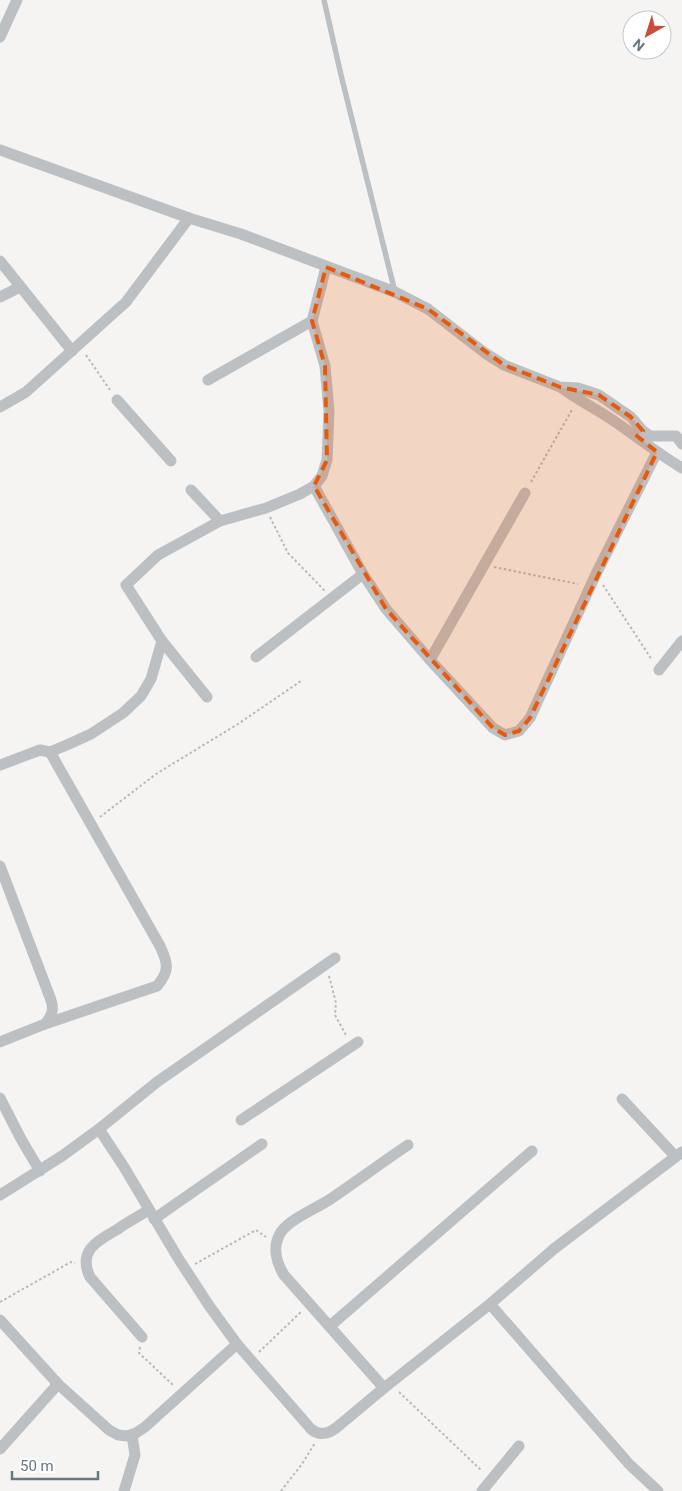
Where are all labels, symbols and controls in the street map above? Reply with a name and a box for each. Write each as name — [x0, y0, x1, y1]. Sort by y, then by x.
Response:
north arrow — [622, 10, 672, 60]
text: N — [630, 36, 648, 54]
scale bar — [12, 1448, 99, 1480]
text: 50 m — [20, 1457, 54, 1475]

